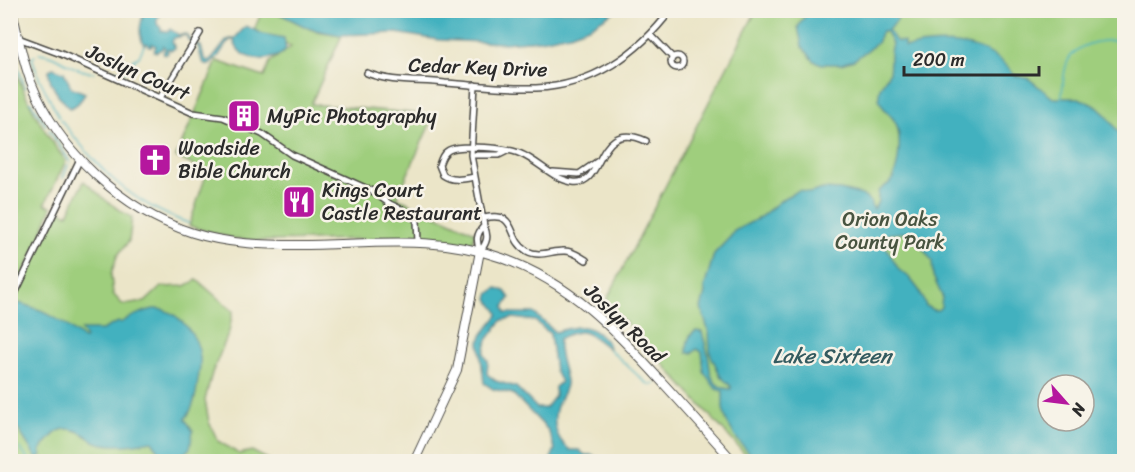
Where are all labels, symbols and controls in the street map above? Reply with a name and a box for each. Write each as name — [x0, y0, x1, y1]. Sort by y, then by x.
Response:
street label: Joslyn Court — [79, 34, 196, 111]
scale bar — [904, 39, 1039, 77]
text: 200 m — [913, 44, 965, 76]
street label: Cedar Key Drive — [408, 48, 548, 87]
building icon: MyPic Photography — [226, 98, 262, 134]
place label: MyPic Photography — [267, 99, 437, 134]
place label: Woodside Bible Church — [178, 131, 291, 189]
church icon: Woodside Bible Church — [137, 142, 173, 178]
place label: Kings Court Castle Restaurant — [322, 173, 482, 231]
restaurant icon: Kings Court Castle Restaurant — [281, 184, 317, 220]
park label: Orion Oaks County Park — [835, 202, 945, 260]
street label: Joslyn Road — [575, 274, 675, 373]
water label: Lake Sixteen — [773, 337, 894, 375]
north arrow — [1036, 373, 1096, 433]
text: N — [1063, 397, 1095, 422]

